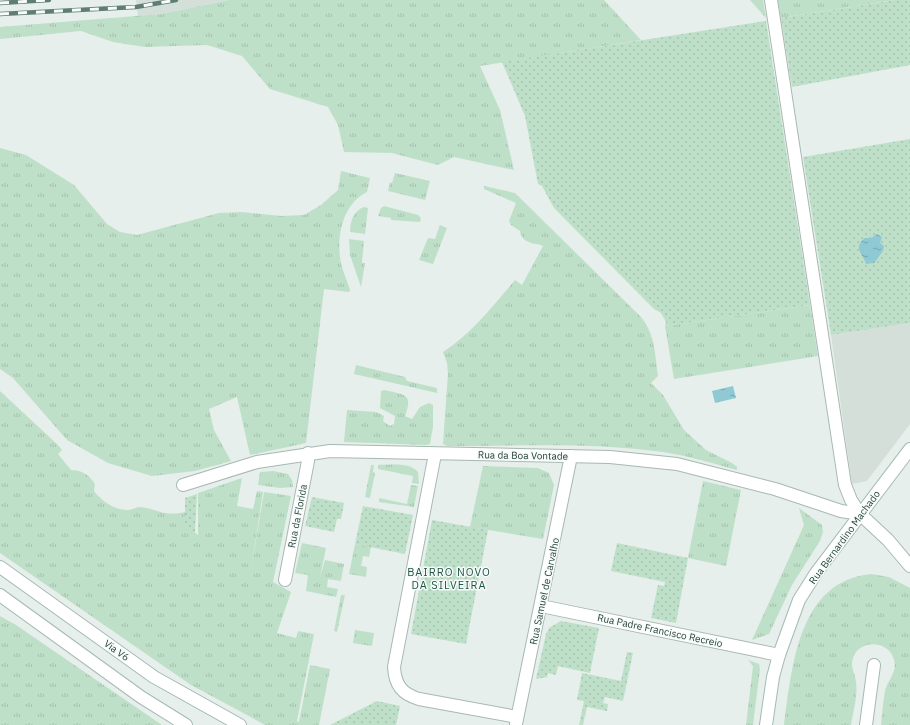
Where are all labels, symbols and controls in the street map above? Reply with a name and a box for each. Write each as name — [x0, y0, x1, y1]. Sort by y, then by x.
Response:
street label: Rua da Boa Vontade — [478, 448, 569, 463]
street label: Rua da Florida — [285, 483, 310, 549]
street label: Rua Bernardino Machado — [806, 487, 883, 587]
street label: Rua Samuel de Carvalho — [527, 536, 562, 646]
district label: BAIRRO NOVO DA SILVEIRA — [407, 565, 491, 592]
street label: Rua Padre Francisco Recreio — [596, 611, 724, 650]
street label: Via V6 — [101, 637, 132, 664]

